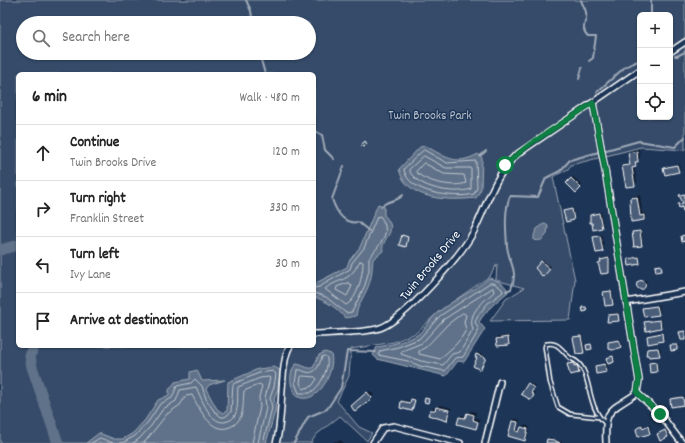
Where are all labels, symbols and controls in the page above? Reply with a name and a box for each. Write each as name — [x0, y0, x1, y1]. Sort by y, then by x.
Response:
map controls — [637, 12, 673, 120]
button: + — [637, 12, 673, 48]
search box — [16, 16, 316, 60]
icon: search — [30, 27, 52, 49]
text: Search here — [62, 27, 130, 49]
button: − — [637, 48, 673, 84]
button: locate — [637, 84, 673, 120]
text: 6 min — [32, 86, 67, 110]
text: Walk · 480 m — [239, 89, 300, 108]
park label: Twin Brooks Park — [388, 107, 472, 126]
text: Continue — [70, 132, 119, 154]
icon: ahead — [32, 142, 54, 164]
text: 120 m — [272, 143, 300, 162]
text: Twin Brooks Drive — [70, 154, 156, 173]
route start — [496, 156, 514, 174]
text: Turn right — [70, 188, 126, 210]
icon: right — [32, 198, 54, 220]
text: 330 m — [269, 199, 300, 218]
text: Franklin Street — [70, 210, 144, 229]
street label: Twin Brooks Drive — [396, 227, 466, 305]
text: Turn left — [70, 244, 119, 266]
icon: left — [32, 254, 54, 276]
text: 30 m — [275, 255, 300, 274]
text: Ivy Lane — [70, 266, 111, 285]
icon: arrive — [32, 310, 54, 332]
text: Arrive at destination — [70, 310, 188, 332]
route end — [651, 405, 669, 423]

